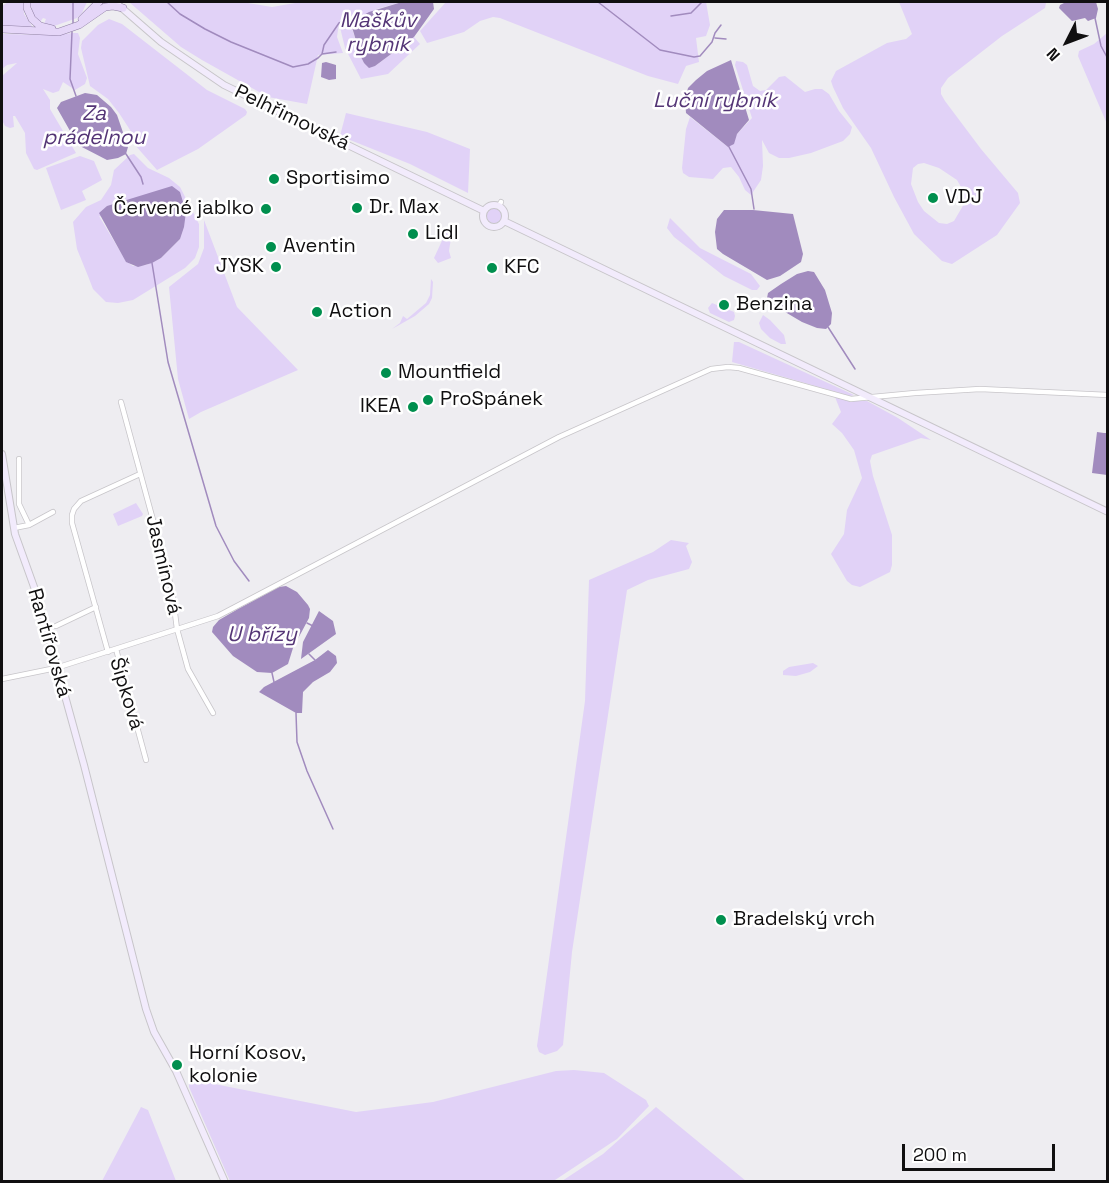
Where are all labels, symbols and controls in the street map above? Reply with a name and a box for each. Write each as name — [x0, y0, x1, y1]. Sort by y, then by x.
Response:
water label: Maškův rybník — [340, 8, 416, 58]
north arrow — [1037, 12, 1097, 72]
text: N — [1042, 43, 1065, 65]
street label: Pelhřimovská — [230, 80, 354, 156]
water label: Luční rybník — [653, 88, 777, 114]
water label: Za prádelnou — [43, 101, 145, 151]
place label: Sportisimo — [286, 167, 390, 191]
marker: Sportisimo — [267, 172, 281, 186]
place label: VDJ — [945, 186, 983, 210]
marker: VDJ — [926, 191, 940, 205]
place label: Dr. Max — [369, 196, 439, 220]
place label: Červené jablko — [114, 197, 254, 221]
marker: Dr. Max — [350, 201, 364, 215]
marker: Červené jablko — [259, 202, 273, 216]
place label: Lidl — [425, 222, 459, 246]
marker: Lidl — [406, 227, 420, 241]
place label: Aventin — [283, 235, 356, 259]
marker: Aventin — [264, 240, 278, 254]
place label: JYSK — [216, 255, 264, 279]
place label: KFC — [504, 256, 540, 280]
marker: JYSK — [269, 260, 283, 274]
marker: KFC — [485, 261, 499, 275]
place label: Benzina — [736, 293, 812, 317]
marker: Benzina — [717, 298, 731, 312]
place label: Action — [329, 300, 392, 324]
marker: Action — [310, 305, 324, 319]
place label: Mountfield — [398, 361, 501, 385]
marker: Mountfield — [379, 366, 393, 380]
place label: ProSpánek — [440, 388, 543, 412]
marker: ProSpánek — [421, 393, 435, 407]
place label: IKEA — [360, 395, 401, 419]
marker: IKEA — [406, 400, 420, 414]
street label: Jasmínová — [140, 513, 186, 617]
street label: Rantířovská — [22, 586, 76, 700]
water label: U břízy — [227, 622, 297, 648]
street label: Šípková — [104, 655, 148, 733]
place label: Bradelský vrch — [733, 908, 875, 932]
marker: Bradelský vrch — [714, 913, 728, 927]
place label: Horní Kosov, kolonie — [189, 1042, 306, 1089]
marker: Horní Kosov, kolonie — [170, 1058, 184, 1072]
scale bar — [905, 1132, 1058, 1170]
text: 200 m — [913, 1143, 967, 1166]

